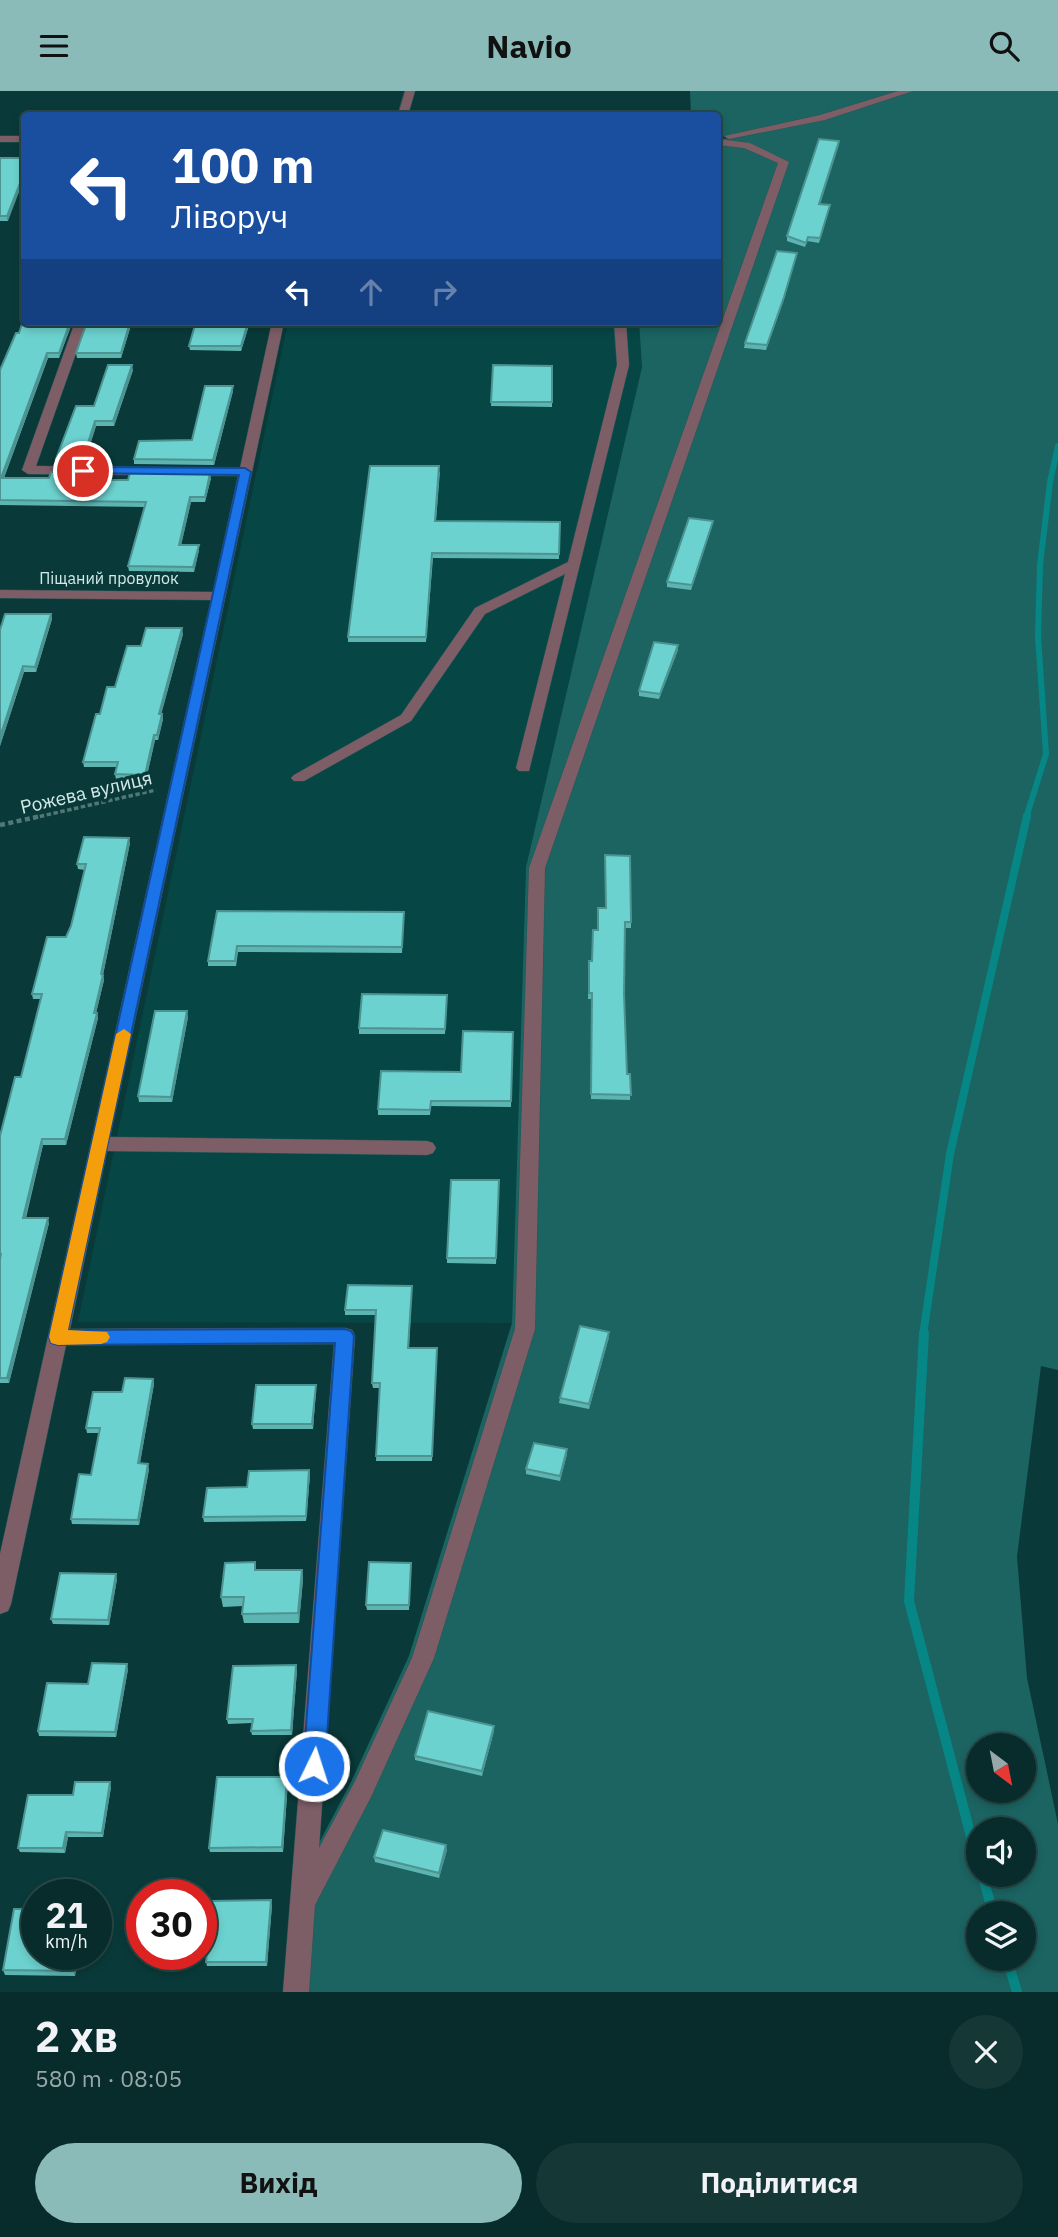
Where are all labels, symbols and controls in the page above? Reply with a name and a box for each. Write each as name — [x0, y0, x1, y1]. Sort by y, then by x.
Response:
text: Navio — [486, 25, 572, 67]
icon: menu — [35, 27, 73, 65]
icon: search — [985, 27, 1023, 65]
text: 100 m — [171, 133, 315, 196]
icon: left — [56, 140, 147, 231]
text: Ліворуч — [171, 195, 288, 237]
icon: left — [279, 273, 317, 311]
icon: ahead — [352, 273, 390, 311]
icon: right — [425, 273, 463, 311]
pin — [53, 441, 113, 501]
icon: arrive — [64, 452, 102, 490]
street label: Піщаний провулок — [39, 568, 179, 588]
street label: Рожева вулиця — [18, 765, 154, 819]
position arrow — [277, 1729, 351, 1803]
north arrow — [966, 1733, 1036, 1803]
map controls — [966, 1733, 1036, 1971]
button: sound — [966, 1817, 1036, 1887]
speed limit sign: 30 — [126, 1879, 217, 1970]
text: 21 — [45, 1892, 88, 1938]
button: layers — [966, 1901, 1036, 1971]
text: km/h — [45, 1930, 88, 1953]
text: 2 хв — [35, 2009, 118, 2064]
button: close — [949, 2015, 1023, 2089]
text: 580 m · 08:05 — [35, 2063, 182, 2093]
button: Вихід — [35, 2143, 522, 2223]
button: Поділитися — [536, 2143, 1023, 2223]

